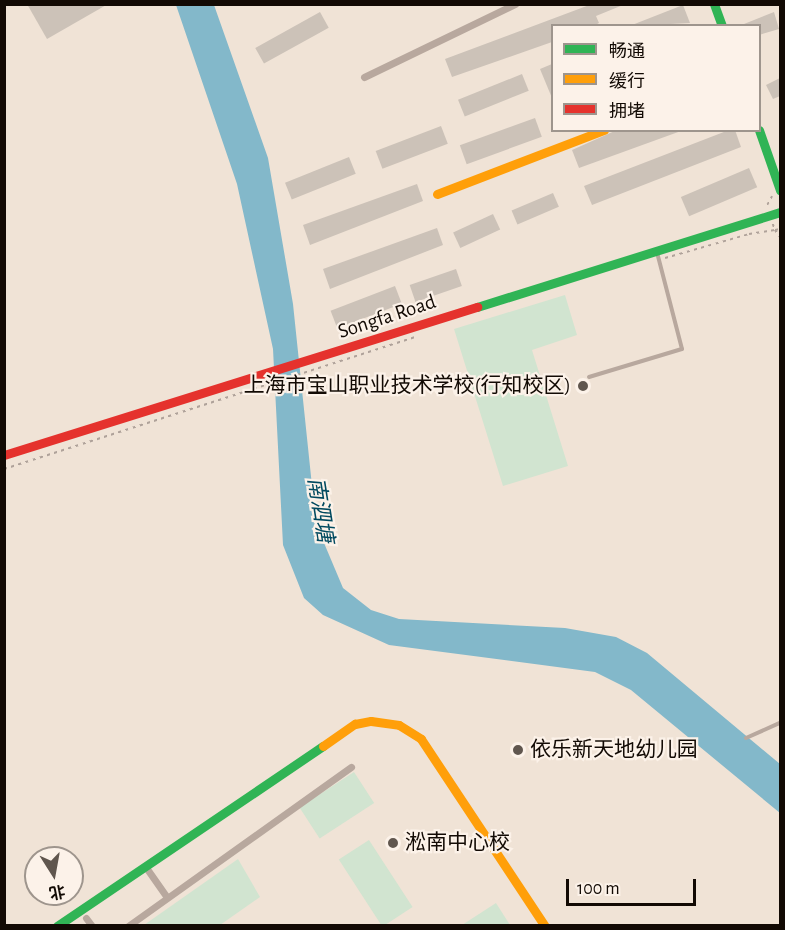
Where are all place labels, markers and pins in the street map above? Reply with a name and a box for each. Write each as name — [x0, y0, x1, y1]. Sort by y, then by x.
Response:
place label: 上海市宝山职业技术学校(行知校区) — [244, 373, 571, 399]
marker: 上海市宝山职业技术学校(行知校区) — [576, 379, 590, 393]
place label: 依乐新天地幼儿园 — [530, 737, 698, 763]
marker: 依乐新天地幼儿园 — [511, 743, 525, 757]
place label: 淞南中心校 — [405, 830, 510, 856]
marker: 淞南中心校 — [386, 836, 400, 850]

